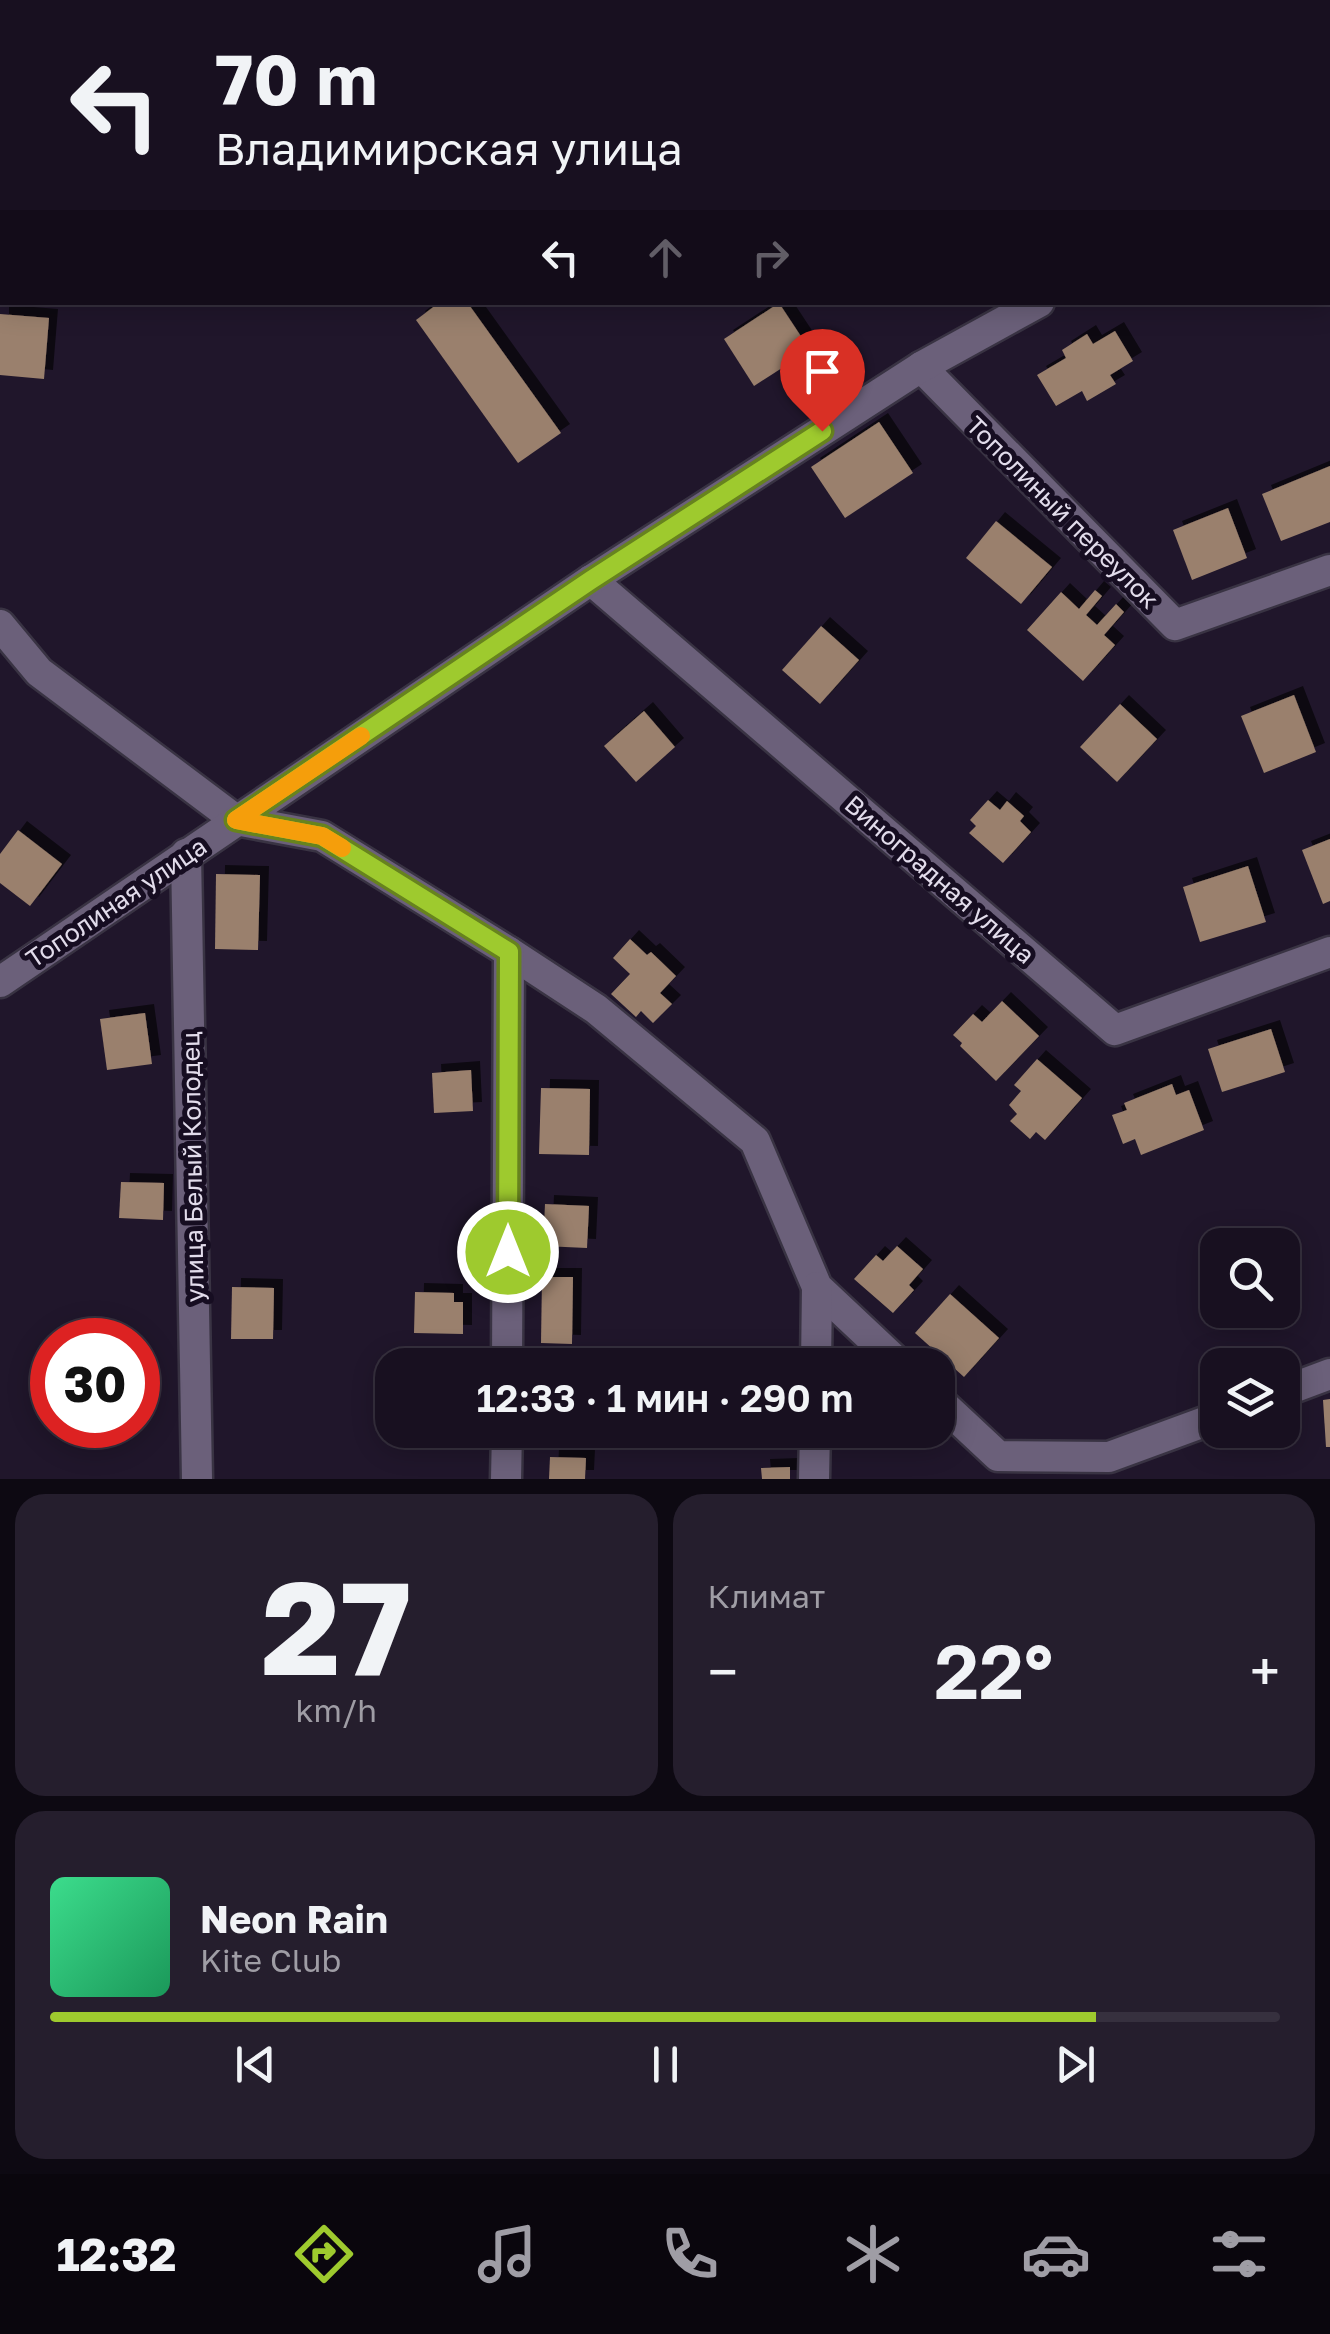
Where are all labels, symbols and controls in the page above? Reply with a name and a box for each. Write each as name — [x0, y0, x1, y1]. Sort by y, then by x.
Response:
text: 70 m — [215, 36, 377, 120]
icon: left — [50, 40, 180, 170]
text: Владимирская улица — [215, 121, 683, 175]
icon: left — [533, 230, 588, 285]
icon: ahead — [638, 230, 693, 285]
icon: right — [743, 230, 798, 285]
pin — [780, 329, 865, 432]
icon: arrive — [795, 344, 850, 399]
street label: Тополиный переулок — [960, 409, 1166, 615]
street label: Виноградная улица — [839, 788, 1041, 970]
street label: Тополиная улица — [20, 830, 212, 974]
street label: улица Белый Колодец — [174, 1031, 210, 1303]
position arrow — [456, 1200, 560, 1304]
map controls — [1200, 1228, 1300, 1448]
button: search — [1200, 1228, 1300, 1328]
speed limit sign: 30 — [30, 1318, 160, 1448]
button: layers — [1200, 1348, 1300, 1448]
text: 12:33 · 1 мин · 290 m — [476, 1375, 854, 1420]
text: 27 — [261, 1548, 411, 1704]
text: Климат — [708, 1577, 825, 1615]
text: 22° — [934, 1625, 1053, 1716]
text: − — [708, 1638, 738, 1704]
text: + — [1250, 1638, 1280, 1704]
text: km/h — [296, 1691, 377, 1729]
text: Neon Rain — [200, 1896, 388, 1941]
text: Kite Club — [200, 1941, 341, 1979]
icon: previous — [228, 2037, 283, 2092]
icon: pause — [638, 2037, 693, 2092]
icon: next — [1048, 2037, 1103, 2092]
icon: directions — [289, 2219, 359, 2289]
icon: music — [472, 2219, 542, 2289]
icon: phone — [655, 2219, 725, 2289]
icon: climate — [838, 2219, 908, 2289]
icon: car — [1021, 2219, 1091, 2289]
icon: filters — [1204, 2219, 1274, 2289]
text: 12:32 — [56, 2227, 176, 2281]

